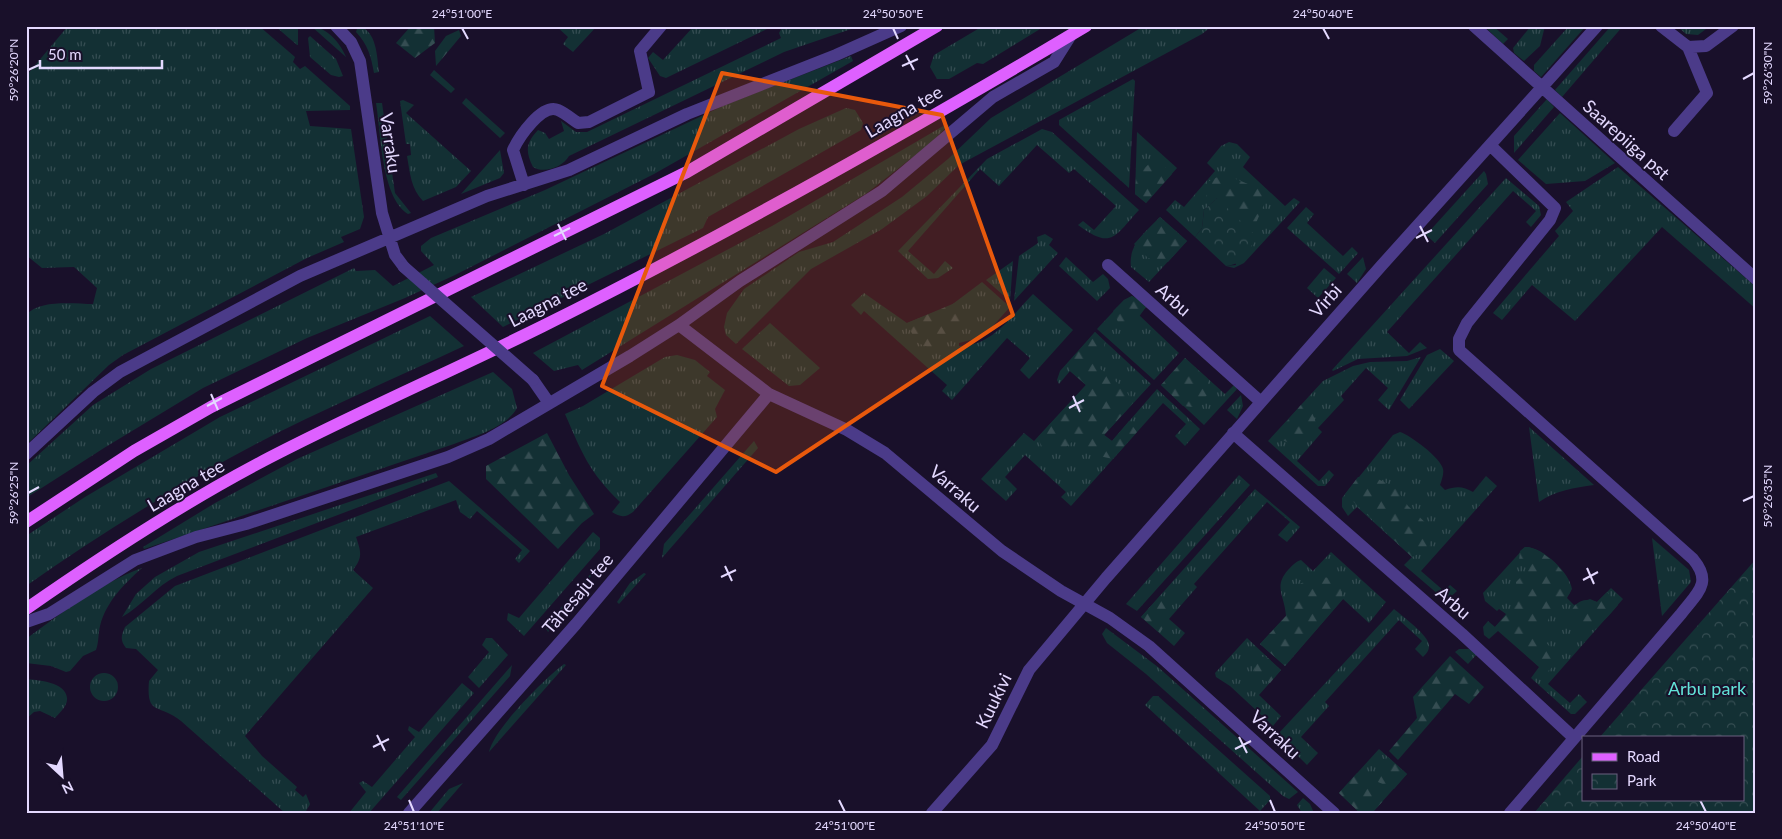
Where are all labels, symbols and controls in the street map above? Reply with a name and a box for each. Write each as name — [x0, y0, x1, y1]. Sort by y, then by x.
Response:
text: 24°51'00"E — [432, 6, 492, 21]
text: 24°50'50"E — [863, 6, 923, 21]
text: 24°50'40"E — [1293, 6, 1353, 21]
scale bar — [40, 38, 162, 70]
text: 59°26'20"N — [6, 39, 21, 101]
text: 59°26'30"N — [1760, 42, 1775, 104]
text: 50 m — [48, 45, 82, 63]
street label: Laagna tee — [861, 80, 946, 142]
street label: Saarepiiga pst — [1579, 95, 1675, 184]
street label: Varraku — [376, 111, 406, 175]
street label: Laagna tee — [504, 273, 591, 331]
street label: Arbu — [1152, 278, 1196, 320]
street label: Virbi — [1305, 279, 1346, 322]
street label: Laagna tee — [143, 454, 228, 516]
street label: Varraku — [925, 460, 986, 517]
text: 59°26'25"N — [6, 462, 21, 524]
text: 59°26'35"N — [1760, 465, 1775, 527]
street label: Tähesaju tee — [537, 549, 617, 638]
street label: Arbu — [1432, 581, 1476, 623]
street label: Kuukivi — [970, 669, 1016, 732]
park label: Arbu park — [1668, 677, 1747, 699]
street label: Varraku — [1246, 705, 1305, 763]
legend — [1582, 736, 1744, 802]
text: Road — [1627, 747, 1660, 765]
north arrow — [38, 752, 88, 802]
text: Park — [1627, 771, 1657, 789]
text: N — [59, 778, 76, 798]
text: 24°51'10"E — [384, 818, 444, 833]
text: 24°51'00"E — [815, 818, 875, 833]
text: 24°50'50"E — [1245, 818, 1305, 833]
text: 24°50'40"E — [1676, 818, 1736, 833]

